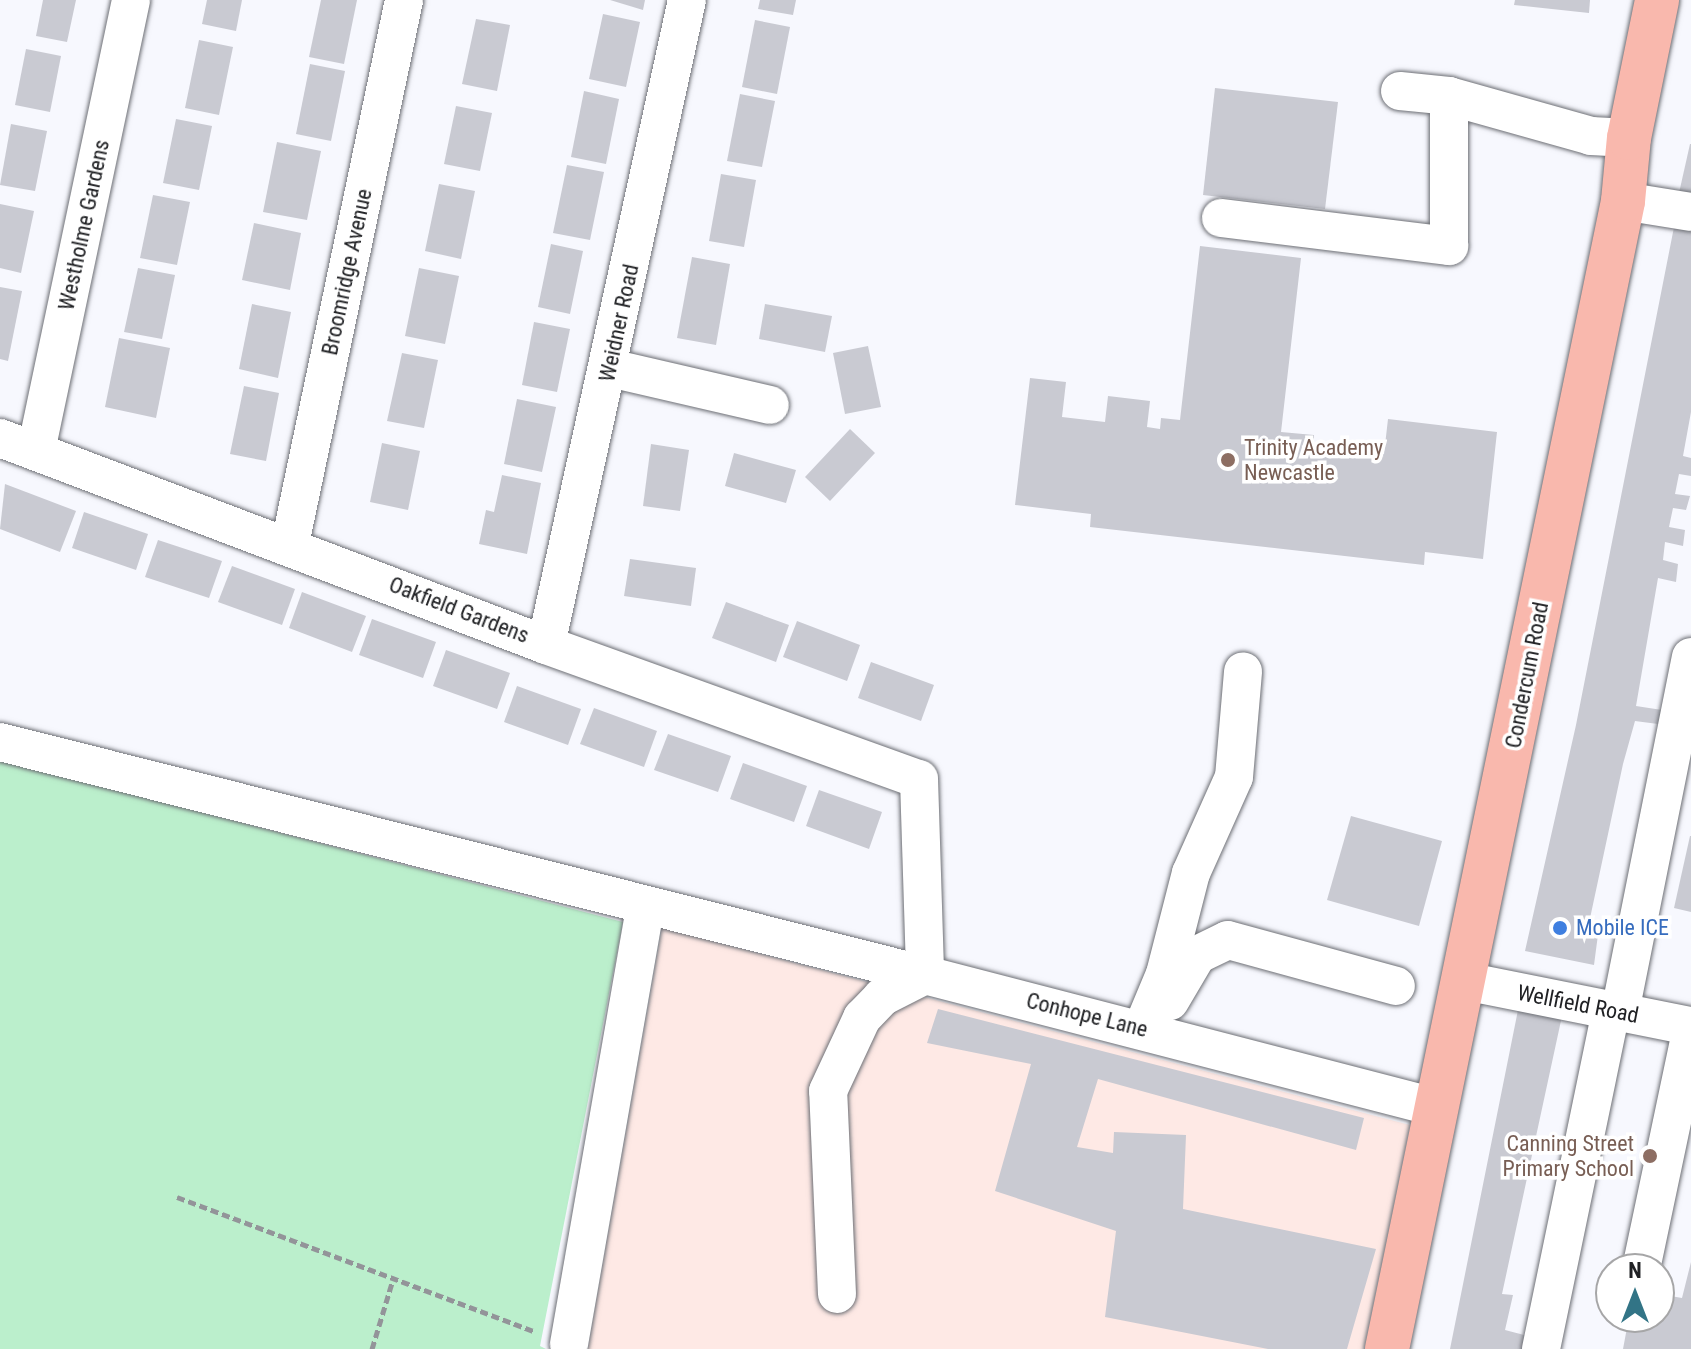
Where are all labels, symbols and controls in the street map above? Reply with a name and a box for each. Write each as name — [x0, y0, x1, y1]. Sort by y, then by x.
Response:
street label: Westholme Gardens — [53, 137, 115, 313]
street label: Broomridge Avenue — [316, 186, 378, 358]
street label: Weidner Road — [594, 262, 644, 384]
place label: Trinity Academy Newcastle — [1244, 434, 1383, 486]
marker: Trinity Academy Newcastle — [1219, 451, 1237, 469]
street label: Oakfield Gardens — [385, 571, 533, 649]
street label: Condercum Road — [1500, 600, 1554, 750]
place label: Mobile ICE — [1576, 915, 1669, 941]
marker: Mobile ICE — [1551, 919, 1569, 937]
street label: Wellfield Road — [1515, 979, 1641, 1029]
street label: Conhope Lane — [1024, 987, 1150, 1043]
place label: Canning Street Primary School — [1503, 1130, 1634, 1182]
marker: Canning Street Primary School — [1641, 1147, 1659, 1165]
north arrow — [1595, 1253, 1675, 1333]
text: N — [1628, 1258, 1642, 1283]

